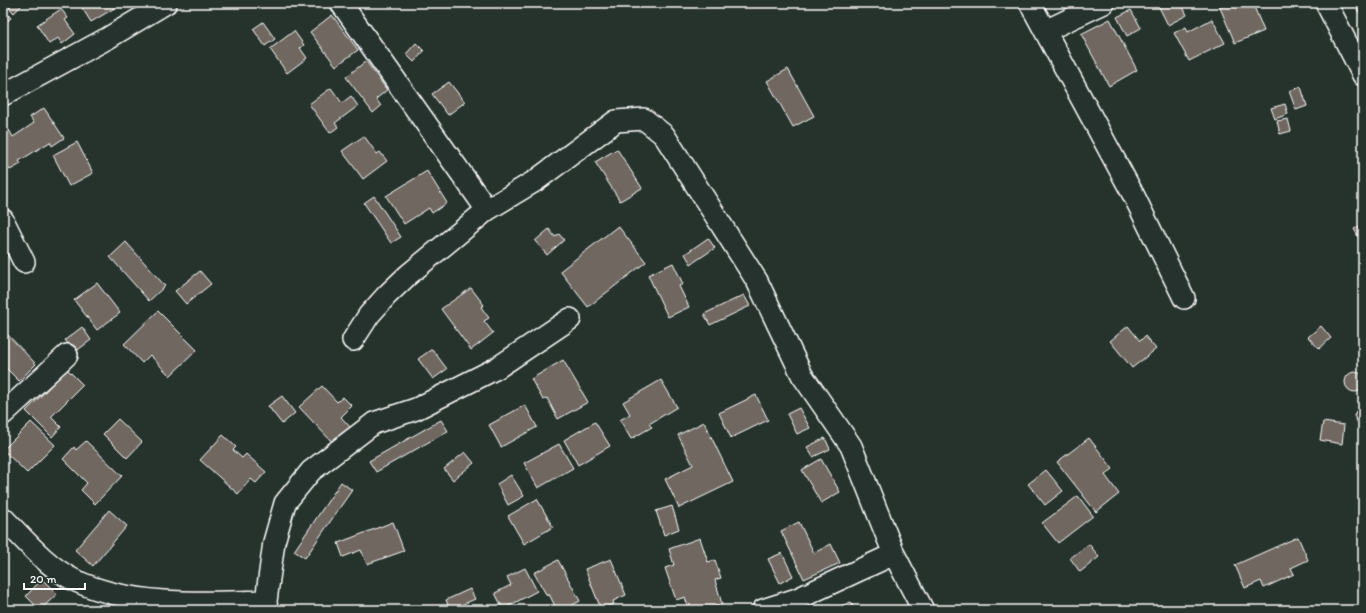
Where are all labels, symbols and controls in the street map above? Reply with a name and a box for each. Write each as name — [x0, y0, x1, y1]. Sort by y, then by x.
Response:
scale bar — [24, 565, 85, 591]
text: 20 m — [30, 572, 57, 586]

